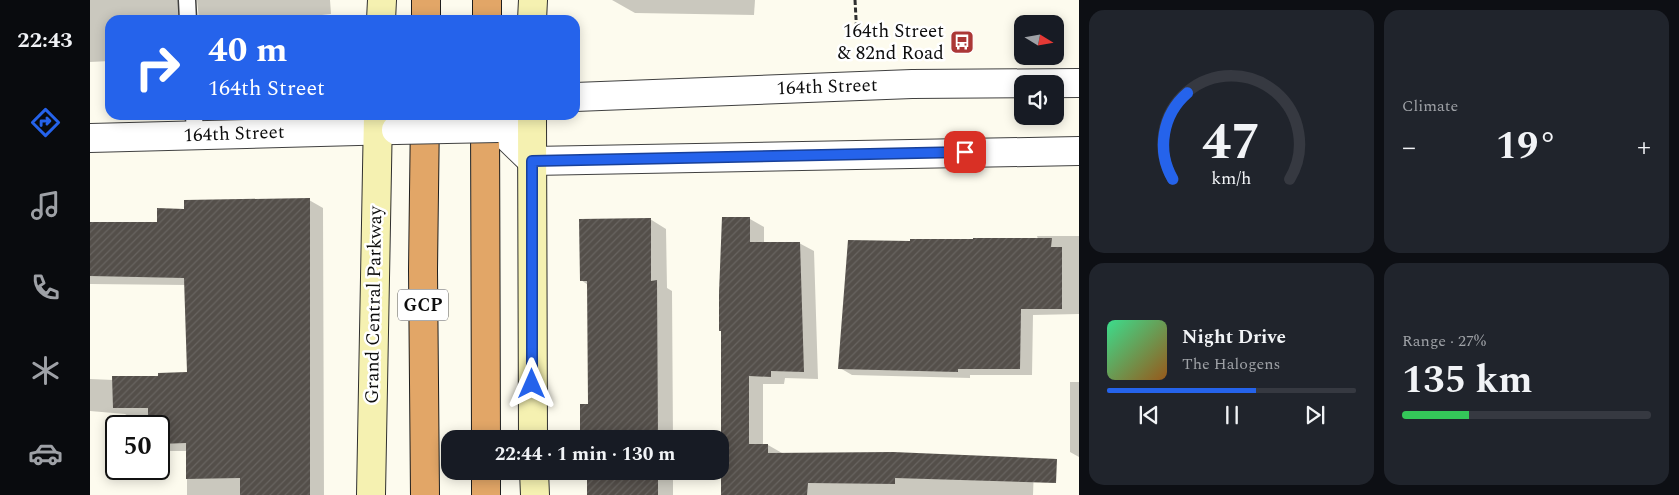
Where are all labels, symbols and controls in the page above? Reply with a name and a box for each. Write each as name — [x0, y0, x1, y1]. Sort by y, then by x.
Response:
north arrow — [1014, 15, 1064, 65]
map controls — [1014, 15, 1064, 125]
place label: 164th Street & 82nd Road — [838, 17, 944, 68]
text: 22:43 — [17, 24, 73, 57]
text: 40 m — [208, 24, 288, 77]
bus stop icon: 164th Street & 82nd Road — [949, 29, 975, 55]
icon: right — [125, 35, 190, 100]
street label: 164th Street — [776, 71, 878, 103]
text: 164th Street — [208, 72, 325, 105]
button: sound — [1014, 75, 1064, 125]
text: Climate — [1402, 94, 1458, 118]
text: 47 — [1202, 103, 1261, 182]
icon: directions — [28, 105, 63, 140]
street label: 164th Street — [183, 118, 285, 150]
text: 19° — [1496, 118, 1557, 176]
text: − — [1402, 126, 1416, 169]
text: + — [1637, 126, 1651, 169]
pin — [944, 131, 986, 173]
icon: arrive — [951, 138, 979, 166]
text: km/h — [1211, 165, 1252, 192]
icon: music — [28, 188, 63, 223]
street label: Grand Central Parkway — [358, 205, 390, 404]
icon: phone — [28, 270, 63, 305]
road number: GCP — [398, 290, 448, 320]
text: Night Drive — [1182, 323, 1286, 352]
text: Range · 27% — [1402, 329, 1486, 353]
text: The Halogens — [1182, 352, 1280, 376]
text: 135 km — [1402, 352, 1533, 410]
icon: climate — [28, 353, 63, 388]
position arrow — [505, 357, 557, 409]
icon: previous — [1135, 401, 1163, 429]
icon: pause — [1218, 401, 1246, 429]
icon: next — [1301, 401, 1329, 429]
speed limit sign: 50 — [105, 415, 170, 480]
icon: car — [28, 436, 63, 471]
text: 22:44 · 1 min · 130 m — [495, 440, 675, 469]

